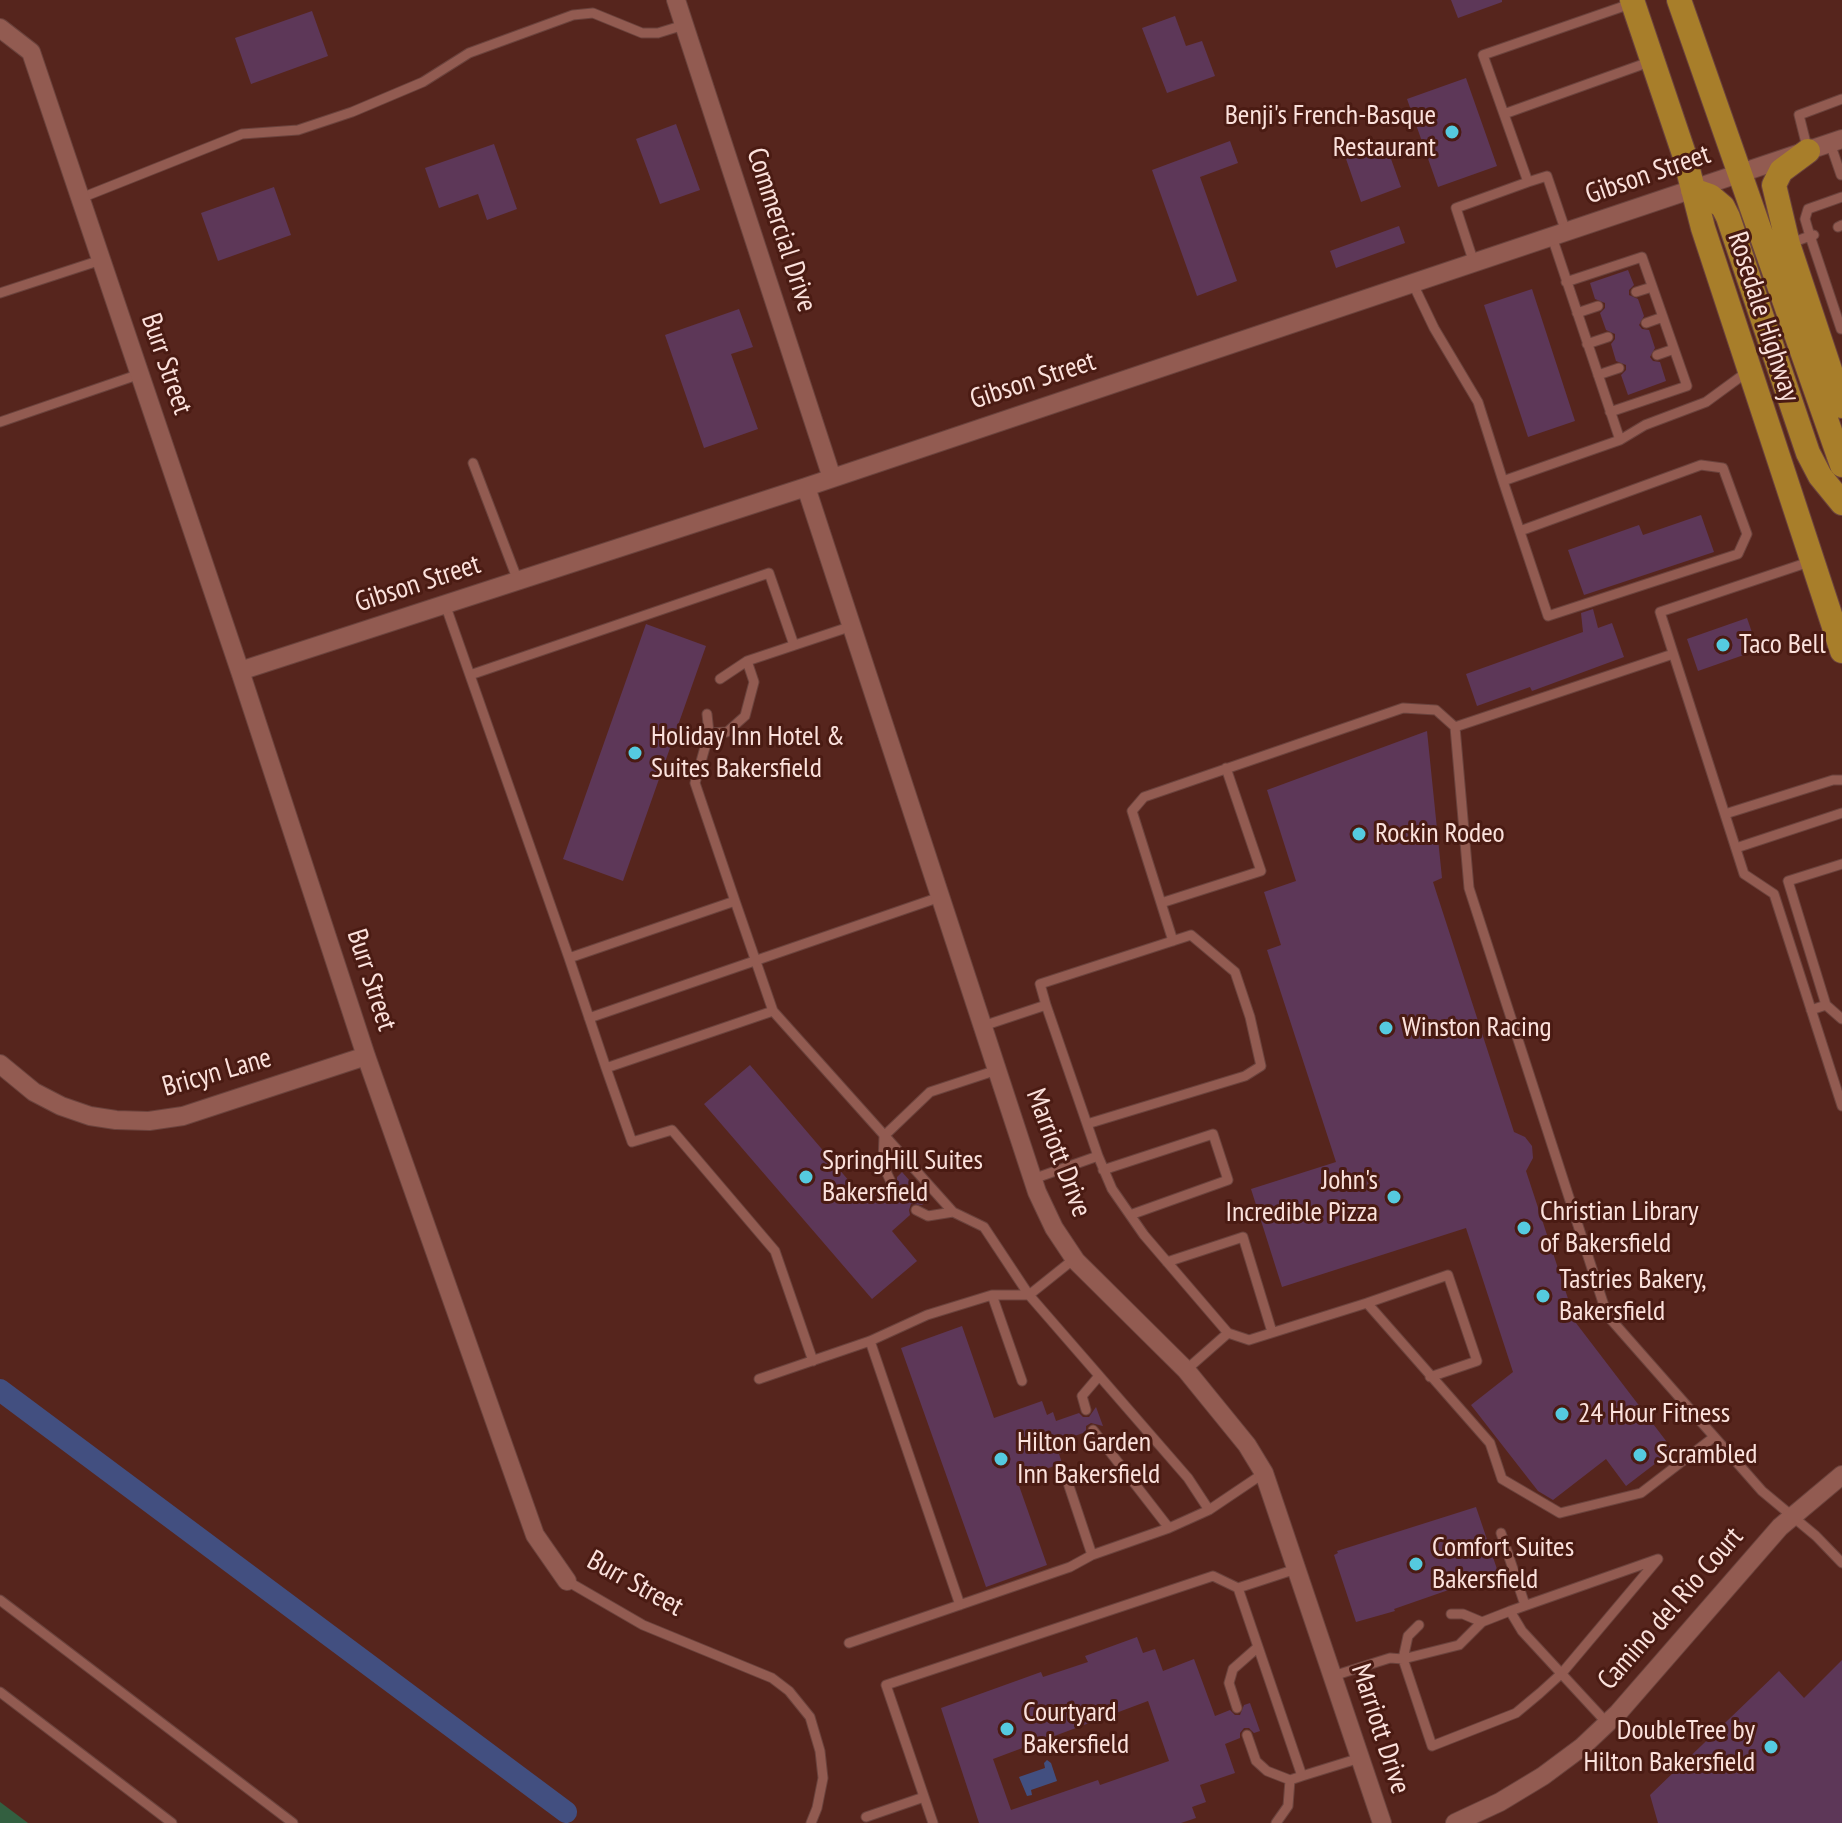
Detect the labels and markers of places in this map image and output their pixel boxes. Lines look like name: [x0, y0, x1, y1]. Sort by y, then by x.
place label: Benji's French-Basque Restaurant: [1225, 99, 1436, 165]
marker: Benji's French-Basque Restaurant: [1443, 123, 1461, 141]
place label: Taco Bell: [1739, 628, 1826, 662]
marker: Taco Bell: [1714, 636, 1732, 654]
place label: Holiday Inn Hotel & Suites Bakersfield: [651, 720, 845, 786]
marker: Holiday Inn Hotel & Suites Bakersfield: [626, 744, 644, 762]
place label: Rockin Rodeo: [1375, 817, 1505, 851]
marker: Rockin Rodeo: [1350, 825, 1368, 843]
place label: Winston Racing: [1402, 1011, 1552, 1045]
marker: Winston Racing: [1377, 1019, 1395, 1037]
place label: SpringHill Suites Bakersfield: [822, 1144, 983, 1210]
place label: John's Incredible Pizza: [1226, 1164, 1378, 1230]
marker: SpringHill Suites Bakersfield: [797, 1168, 815, 1186]
marker: John's Incredible Pizza: [1385, 1188, 1403, 1206]
place label: Christian Library of Bakersfield: [1540, 1195, 1698, 1261]
marker: Christian Library of Bakersfield: [1515, 1219, 1533, 1237]
place label: Tastries Bakery, Bakersfield: [1559, 1263, 1707, 1329]
marker: Tastries Bakery, Bakersfield: [1534, 1287, 1552, 1305]
place label: 24 Hour Fitness: [1578, 1397, 1730, 1431]
marker: 24 Hour Fitness: [1553, 1405, 1571, 1423]
place label: Hilton Garden Inn Bakersfield: [1017, 1426, 1160, 1492]
place label: Scrambled: [1656, 1438, 1757, 1472]
marker: Scrambled: [1631, 1446, 1649, 1464]
marker: Hilton Garden Inn Bakersfield: [992, 1450, 1010, 1468]
place label: Comfort Suites Bakersfield: [1432, 1531, 1574, 1597]
marker: Comfort Suites Bakersfield: [1407, 1555, 1425, 1573]
place label: Courtyard Bakersfield: [1023, 1696, 1129, 1762]
place label: DoubleTree by Hilton Bakersfield: [1583, 1714, 1755, 1780]
marker: Courtyard Bakersfield: [998, 1720, 1016, 1738]
marker: DoubleTree by Hilton Bakersfield: [1762, 1738, 1780, 1756]

